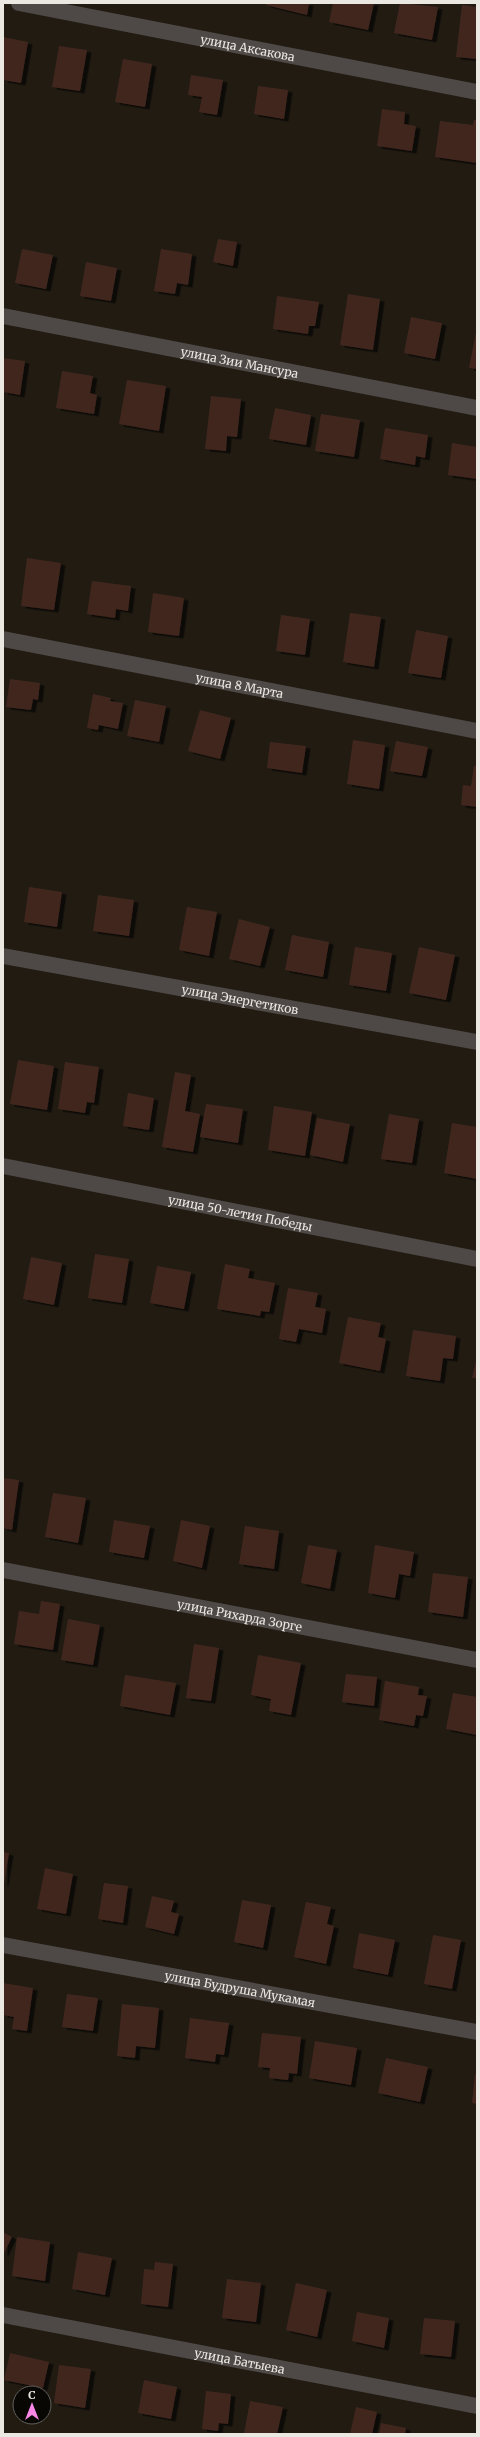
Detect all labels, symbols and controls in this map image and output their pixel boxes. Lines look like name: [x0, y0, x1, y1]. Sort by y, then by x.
street label: улица Аксакова: [199, 31, 297, 64]
street label: улица Зии Мансура: [179, 343, 300, 381]
street label: улица 8 Марта: [195, 669, 285, 701]
street label: улица Энергетиков: [180, 981, 300, 1017]
street label: улица 50-летия Победы: [167, 1191, 314, 1234]
street label: улица Рихарда Зорге: [176, 1596, 304, 1634]
street label: улица Будруша Мукамая: [164, 1967, 317, 2010]
street label: улица Батыева: [193, 2344, 287, 2377]
north arrow: [12, 2385, 52, 2425]
text: С: [28, 2388, 36, 2402]

